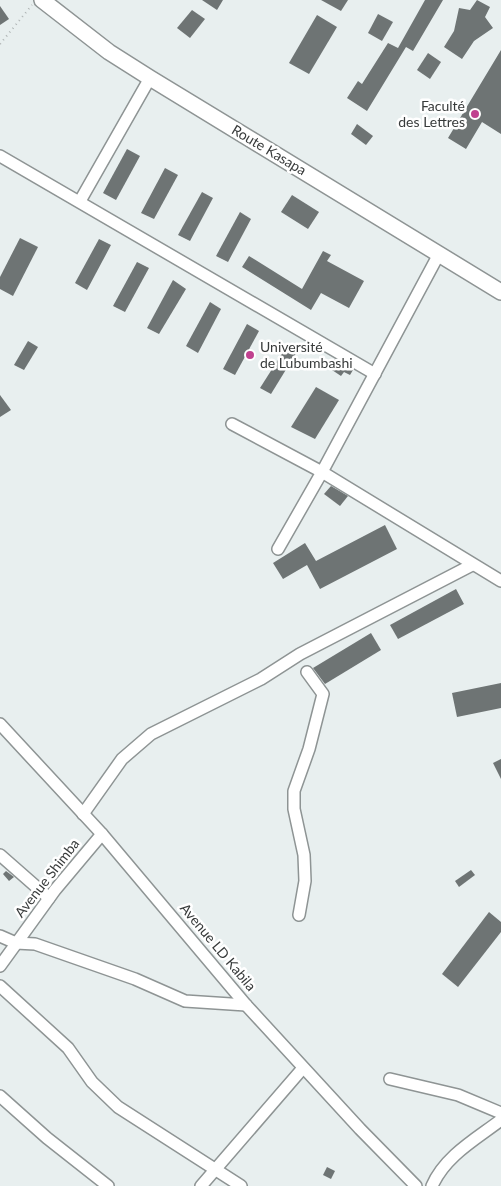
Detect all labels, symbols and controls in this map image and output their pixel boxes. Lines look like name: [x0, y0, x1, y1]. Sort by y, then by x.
place label: Faculté des Lettres: [398, 97, 465, 130]
marker: Faculté des Lettres: [469, 108, 481, 120]
street label: Route Kasapa: [229, 121, 310, 179]
place label: Université de Lubumbashi: [260, 338, 353, 371]
marker: Université de Lubumbashi: [244, 349, 256, 361]
street label: Avenue Shimba: [11, 835, 83, 920]
street label: Avenue LD Kabila: [177, 899, 260, 994]

